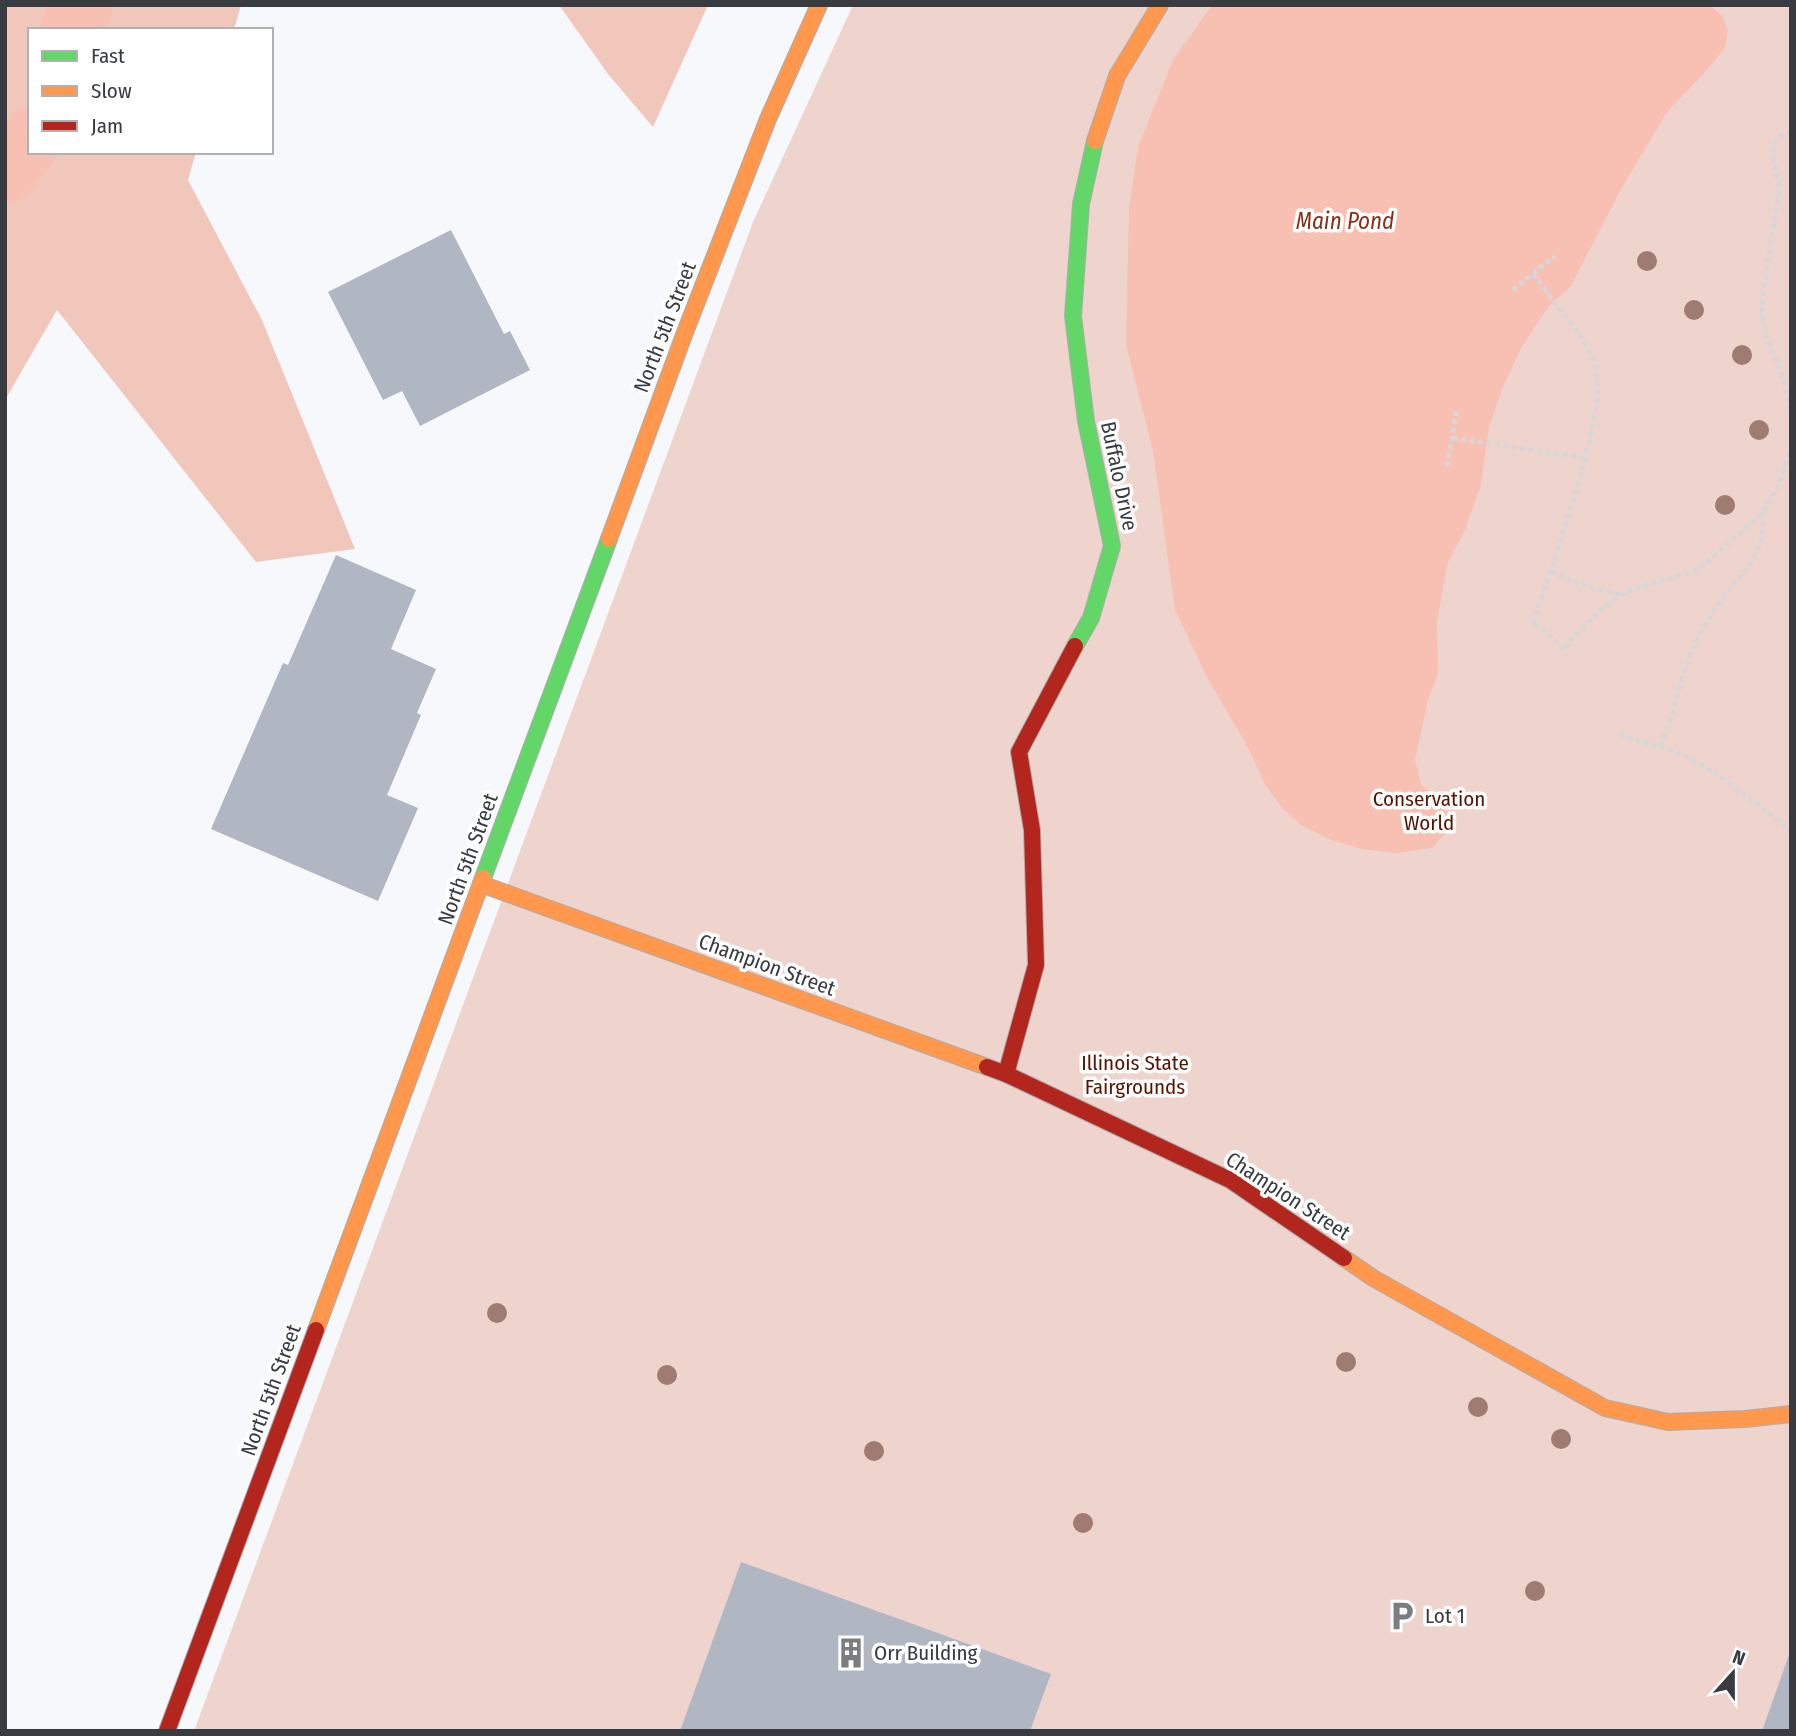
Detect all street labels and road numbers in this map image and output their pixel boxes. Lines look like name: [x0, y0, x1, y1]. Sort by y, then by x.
street label: North 5th Street: [628, 258, 702, 396]
street label: Buffalo Drive: [1095, 419, 1143, 533]
street label: North 5th Street: [432, 790, 504, 928]
street label: Champion Street: [695, 928, 839, 1002]
street label: Champion Street: [1221, 1146, 1355, 1246]
street label: North 5th Street: [235, 1321, 307, 1459]

